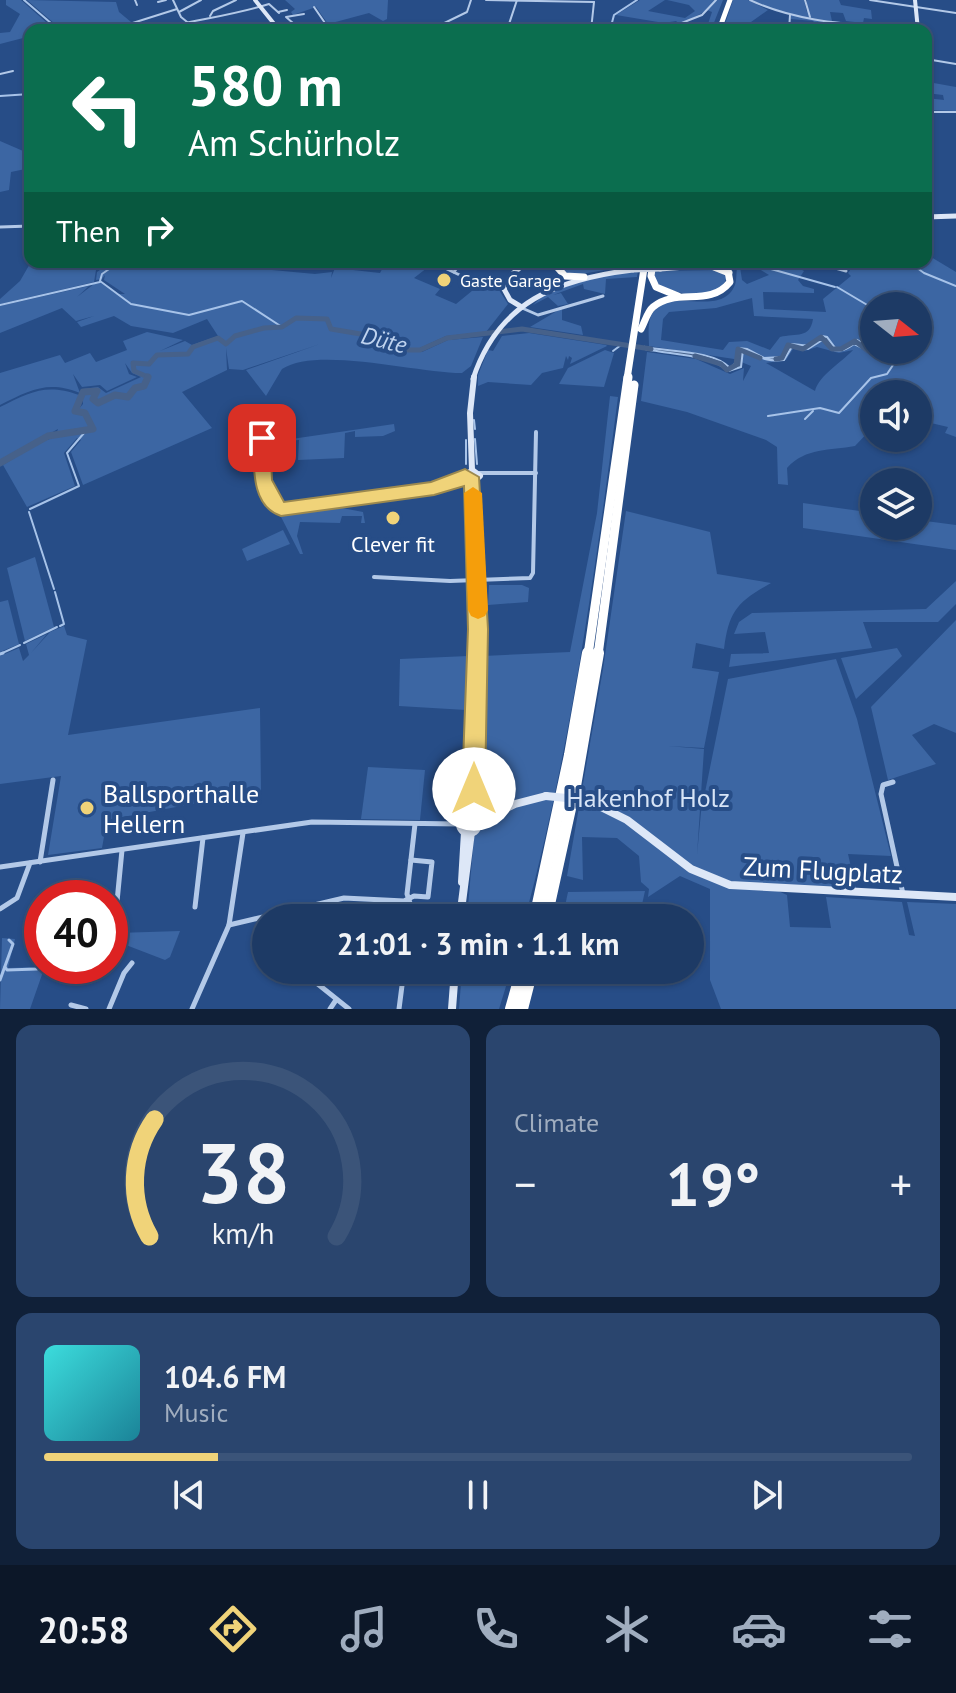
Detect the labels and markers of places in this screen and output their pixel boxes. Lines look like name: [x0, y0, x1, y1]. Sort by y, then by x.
place label: Gaste Garage: [460, 269, 561, 292]
marker: Gaste Garage: [435, 271, 453, 289]
pin: [228, 404, 296, 472]
marker: Clever fit: [384, 509, 402, 527]
place label: Clever fit: [351, 530, 435, 558]
place label: Ballsporthalle Hellern: [103, 777, 259, 840]
marker: Ballsporthalle Hellern: [78, 799, 96, 817]

